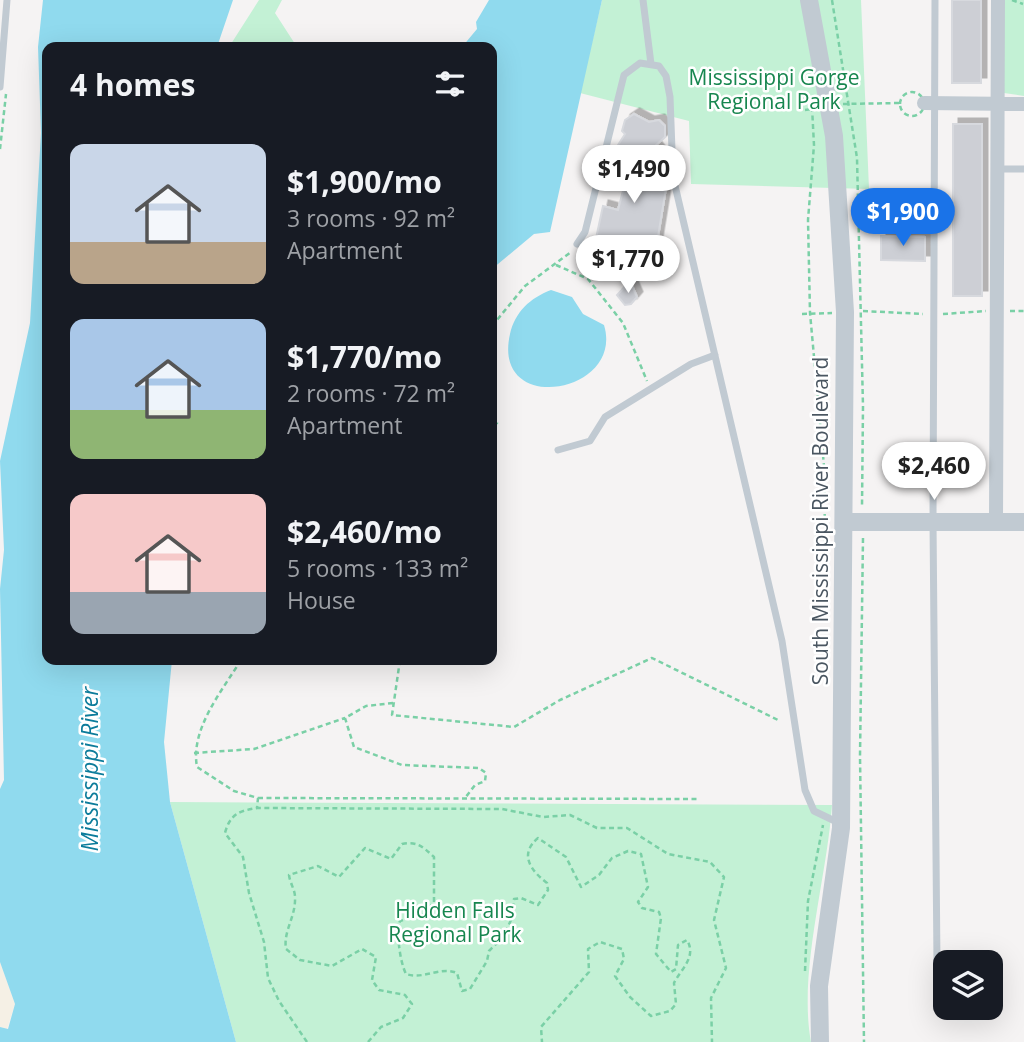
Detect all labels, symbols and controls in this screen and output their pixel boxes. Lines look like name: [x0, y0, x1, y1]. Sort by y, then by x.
park label: Mississippi Gorge Regional Park: [689, 63, 859, 115]
text: 4 homes: [70, 64, 195, 105]
icon: filters: [431, 65, 469, 103]
pin: $1,490: [577, 146, 691, 205]
text: $1,490: [598, 152, 670, 184]
text: $1,900/mo: [287, 161, 442, 202]
icon: home: [126, 172, 210, 256]
pin: $1,900: [846, 188, 960, 248]
text: $1,900: [867, 195, 939, 227]
text: 3 rooms · 92 m²: [287, 202, 455, 234]
text: Apartment: [287, 234, 403, 266]
pin: $1,770: [571, 236, 685, 295]
text: $1,770: [592, 242, 664, 274]
text: $1,770/mo: [287, 336, 442, 377]
icon: home: [126, 347, 210, 431]
street label: South Mississippi River Boulevard: [806, 357, 834, 685]
text: 2 rooms · 72 m²: [287, 377, 455, 409]
text: Apartment: [287, 409, 403, 441]
pin: $2,460: [877, 442, 991, 502]
text: $2,460: [898, 449, 970, 481]
text: $2,460/mo: [287, 511, 442, 552]
icon: home: [126, 522, 210, 606]
text: 5 rooms · 133 m²: [287, 552, 468, 584]
text: House: [287, 584, 356, 616]
water label: Mississippi River: [73, 686, 105, 851]
park label: Hidden Falls Regional Park: [388, 896, 522, 948]
map controls: [933, 950, 1003, 1020]
button: layers: [933, 950, 1003, 1020]

